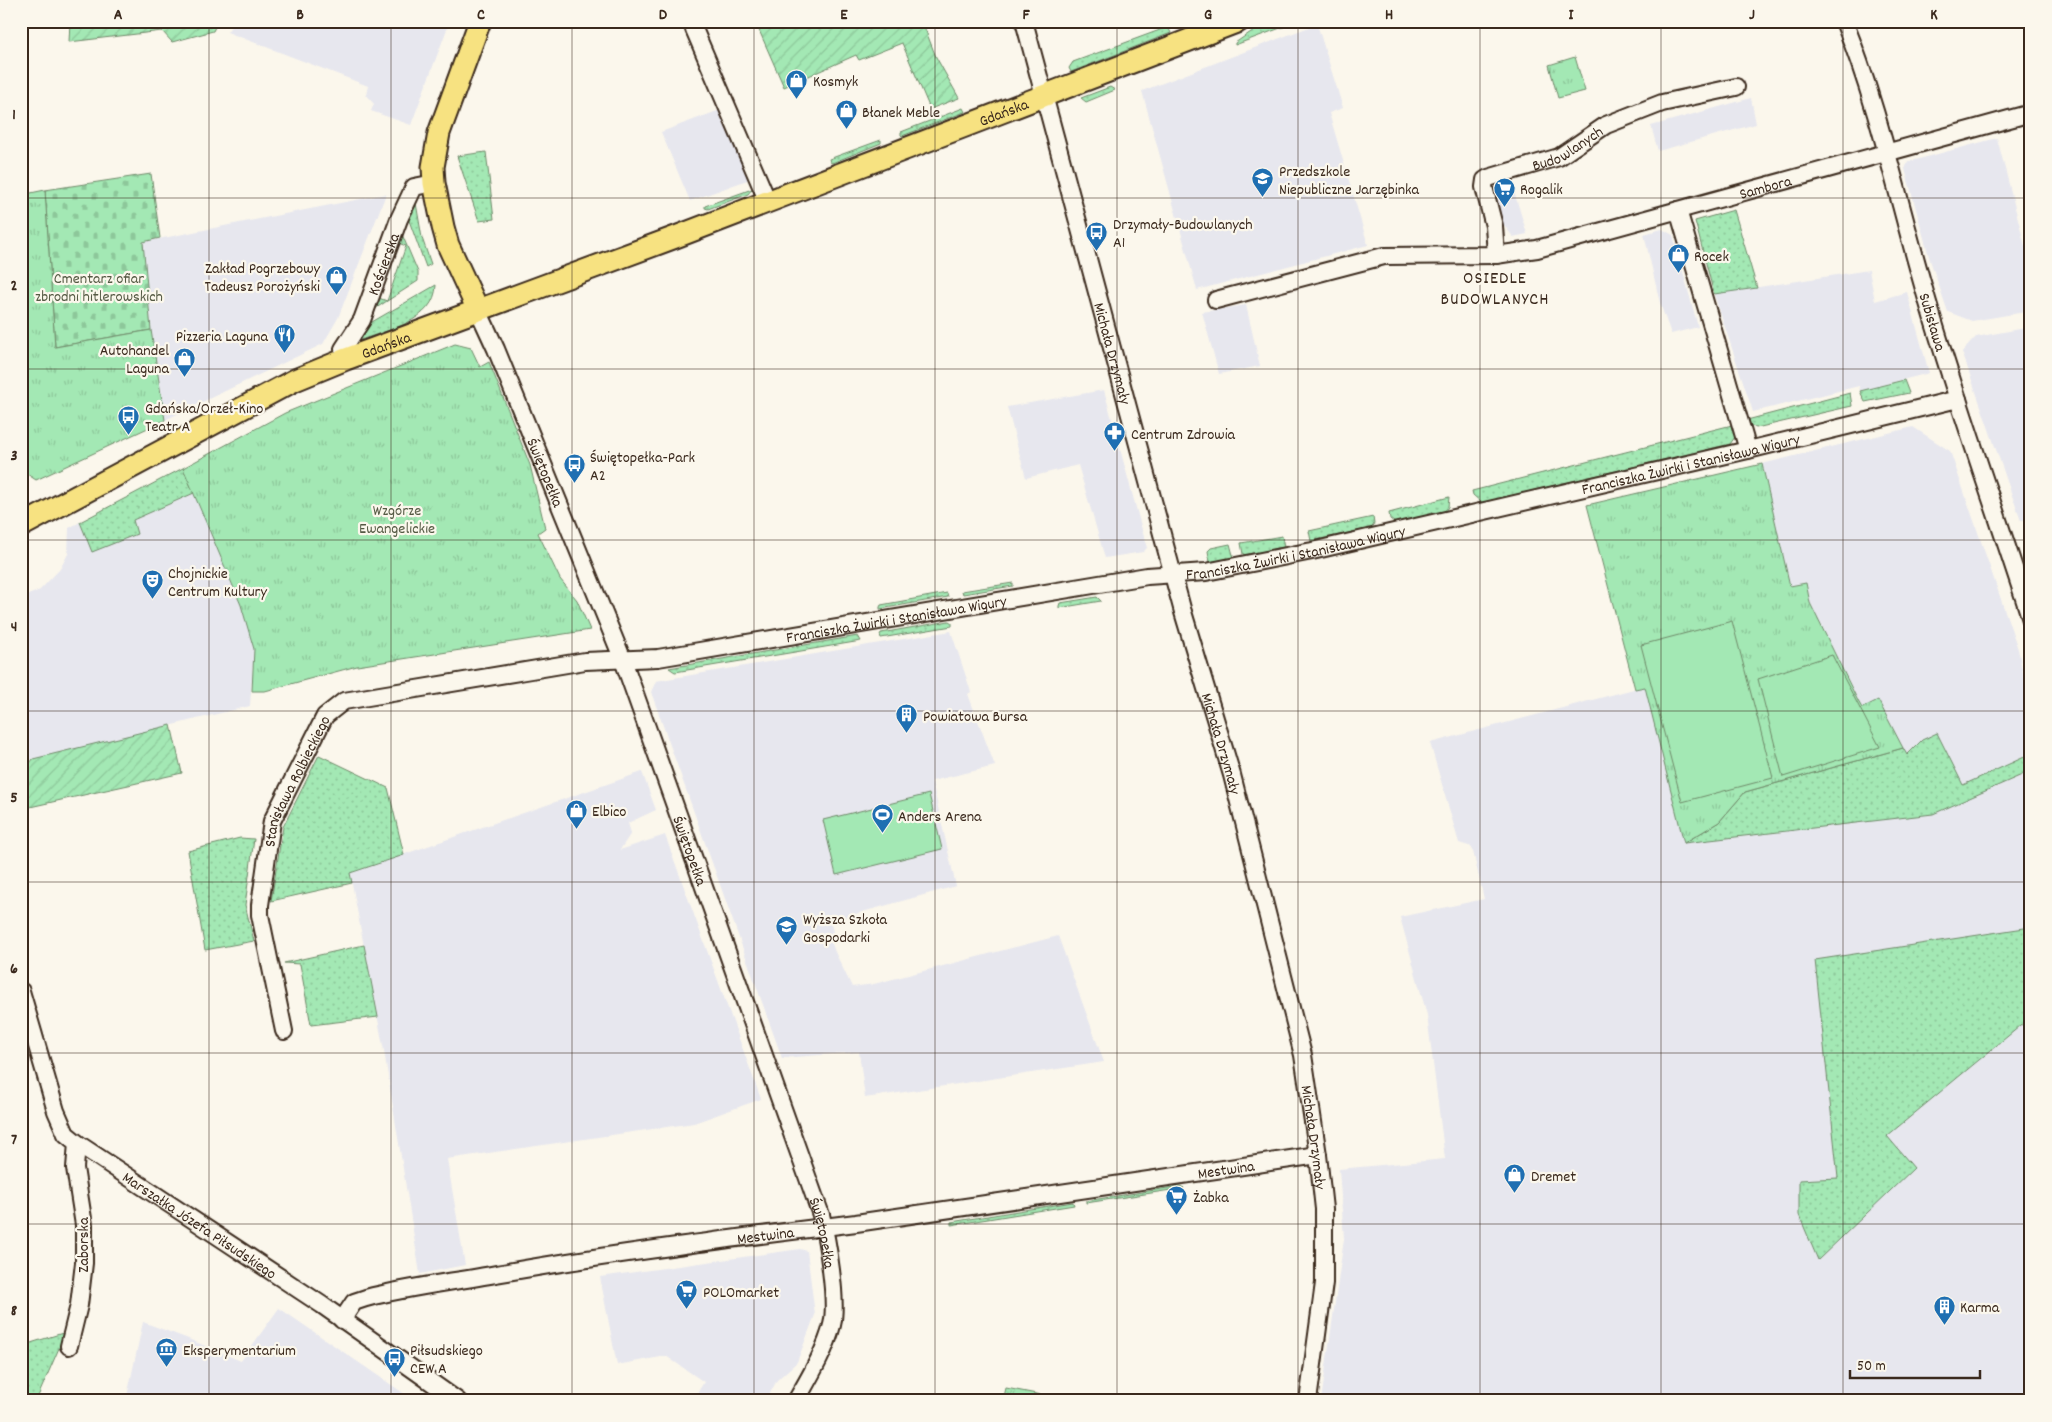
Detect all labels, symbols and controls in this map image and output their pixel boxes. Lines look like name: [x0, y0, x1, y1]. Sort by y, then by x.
text: A: [114, 4, 123, 27]
text: B: [296, 4, 304, 27]
text: C: [477, 4, 485, 27]
text: D: [659, 4, 668, 27]
text: E: [840, 4, 848, 27]
text: F: [1022, 4, 1030, 27]
text: G: [1204, 4, 1212, 27]
text: H: [1385, 4, 1393, 27]
text: I: [1569, 4, 1575, 27]
text: J: [1749, 4, 1755, 27]
text: K: [1930, 4, 1938, 27]
shop icon: Kosmyk: [785, 68, 809, 99]
place label: Kosmyk: [813, 71, 858, 94]
street label: Gdańska: [976, 94, 1033, 134]
shop icon: Błanek Meble: [834, 99, 858, 130]
place label: Błanek Meble: [862, 102, 940, 125]
text: 1: [12, 104, 16, 127]
street label: Budowlanych: [1530, 121, 1609, 178]
place label: Przedszkole Niepubliczne Jarzębinka: [1279, 161, 1420, 202]
school or university icon: Przedszkole Niepubliczne Jarzębinka: [1251, 167, 1275, 198]
street label: Sambora: [1737, 170, 1795, 207]
supermarket icon: Rogalik: [1492, 176, 1516, 207]
place label: Rogalik: [1520, 179, 1563, 202]
place label: Drzymały-Budowlanych A1: [1113, 214, 1253, 255]
bus stop icon: Drzymały-Budowlanych A1: [1085, 220, 1109, 251]
street label: Kościerska: [363, 230, 407, 299]
shop icon: Rocek: [1666, 243, 1690, 274]
place label: Rocek: [1694, 246, 1729, 269]
place label: Zakład Pogrzebowy Tadeusz Porożyński: [205, 258, 321, 299]
shop icon: Zakład Pogrzebowy Tadeusz Porożyński: [324, 264, 348, 295]
district label: OSIEDLE BUDOWLANYCH: [1441, 267, 1549, 313]
park label: Cmentarz ofiar zbrodni hitlerowskich: [35, 268, 163, 309]
text: 2: [11, 275, 18, 298]
street label: Subisława: [1912, 291, 1951, 355]
street label: Michała Drzymały: [1086, 300, 1136, 408]
restaurant icon: Pizzeria Laguna: [272, 323, 296, 354]
place label: Pizzeria Laguna: [176, 326, 268, 349]
street label: Gdańska: [359, 327, 415, 366]
place label: Autohandel Laguna: [100, 340, 169, 381]
shop icon: Autohandel Laguna: [173, 346, 197, 377]
place label: Gdańska/Orzeł-Kino Teatr A: [145, 398, 263, 439]
bus stop icon: Gdańska/Orzeł-Kino Teatr A: [117, 404, 141, 435]
pharmacy icon: Centrum Zdrowia: [1103, 421, 1127, 452]
place label: Centrum Zdrowia: [1131, 424, 1236, 447]
street label: Franciszka Żwirki i Stanisława Wigury: [1580, 429, 1803, 502]
street label: Świętopełka: [520, 435, 569, 511]
text: 3: [10, 445, 18, 468]
place label: Świętopełka-Park A2: [590, 447, 695, 488]
bus stop icon: Świętopełka-Park A2: [562, 453, 586, 484]
park label: Wzgórze Ewangelickie: [359, 500, 435, 541]
street label: Franciszka Żwirki i Stanisława Wigury: [1185, 521, 1408, 587]
place label: Chojnickie Centrum Kultury: [168, 563, 268, 604]
theatre icon: Chojnickie Centrum Kultury: [140, 569, 164, 600]
street label: Franciszka Żwirki i Stanisława Wigury: [785, 591, 1009, 650]
text: 4: [11, 616, 17, 639]
street label: Michała Drzymały: [1194, 690, 1246, 797]
building icon: Powiatowa Bursa: [895, 703, 919, 734]
place label: Powiatowa Bursa: [923, 706, 1028, 729]
street label: Stanisława Rolbieckiego: [259, 712, 337, 849]
text: 5: [10, 787, 18, 810]
shop icon: Elbico: [564, 798, 588, 829]
place label: Elbico: [592, 801, 626, 824]
sports icon: Anders Arena: [870, 803, 894, 834]
place label: Anders Arena: [898, 806, 982, 829]
street label: Świętopełka: [666, 813, 712, 890]
place label: Wyższa Szkoła Gospodarki: [803, 909, 888, 950]
school or university icon: Wyższa Szkoła Gospodarki: [775, 915, 799, 946]
text: 6: [10, 958, 18, 981]
street label: Michała Drzymały: [1294, 1084, 1331, 1191]
text: 7: [11, 1129, 17, 1152]
street label: Mestwina: [1196, 1155, 1257, 1187]
shop icon: Dremet: [1503, 1163, 1527, 1194]
place label: Dremet: [1531, 1166, 1576, 1189]
street label: Marszałka Józefa Piłsudskiego: [117, 1167, 281, 1286]
supermarket icon: Żabka: [1165, 1184, 1189, 1215]
place label: Żabka: [1193, 1187, 1229, 1210]
street label: Świętopełka: [802, 1195, 840, 1271]
street label: Zaborska: [73, 1217, 96, 1273]
street label: Mestwina: [736, 1222, 796, 1252]
supermarket icon: POLOmarket: [675, 1279, 699, 1310]
place label: POLOmarket: [703, 1282, 779, 1305]
building icon: Karma: [1932, 1294, 1956, 1325]
place label: Karma: [1960, 1297, 2000, 1320]
text: 8: [11, 1300, 18, 1323]
museum icon: Eksperymentarium: [155, 1337, 179, 1368]
place label: Eksperymentarium: [183, 1340, 296, 1363]
place label: Piłsudskiego CEW A: [410, 1340, 483, 1381]
bus stop icon: Piłsudskiego CEW A: [382, 1346, 406, 1377]
scale bar: [1850, 1347, 1980, 1379]
text: 50 m: [1857, 1356, 1886, 1378]

